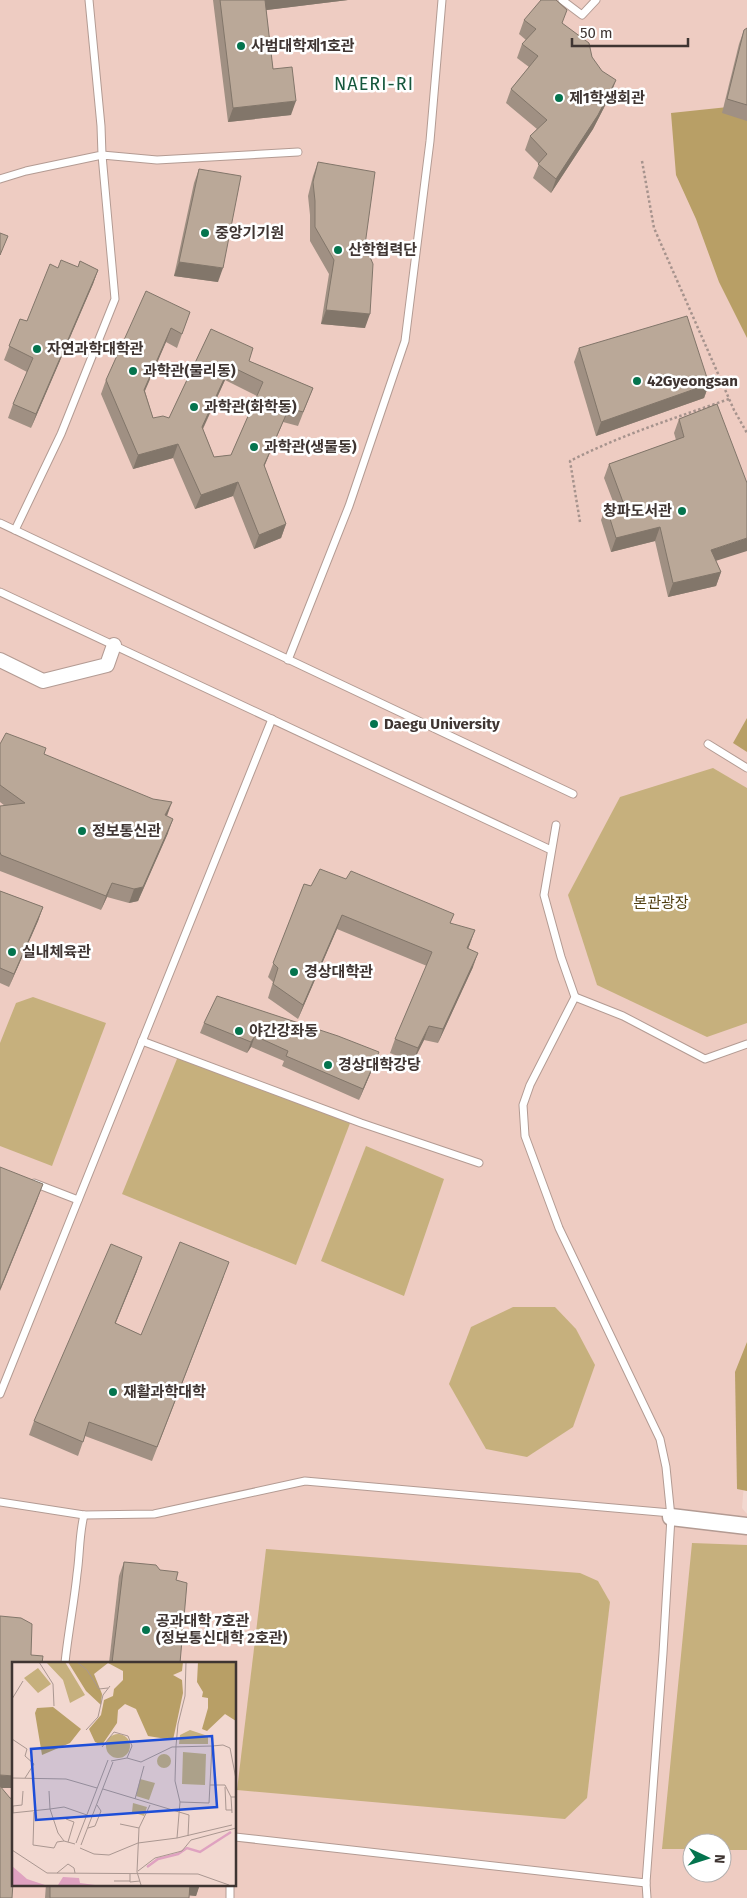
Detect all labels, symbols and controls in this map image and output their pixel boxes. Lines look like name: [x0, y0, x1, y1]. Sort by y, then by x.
scale bar: [572, 15, 688, 47]
text: 50 m: [580, 24, 613, 42]
place label: 사범대학제1호관: [251, 37, 355, 55]
marker: 사범대학제1호관: [235, 40, 247, 52]
district label: NAERI-RI: [334, 73, 414, 95]
place label: 제1학생회관: [569, 89, 645, 107]
marker: 제1학생회관: [553, 92, 565, 104]
place label: 중앙기기원: [215, 224, 284, 242]
marker: 중앙기기원: [199, 227, 211, 239]
place label: 산학협력단: [348, 241, 417, 259]
marker: 산학협력단: [332, 244, 344, 256]
place label: 자연과학대학관: [47, 340, 144, 358]
marker: 자연과학대학관: [31, 343, 43, 355]
place label: 과학관(물리동): [143, 362, 236, 380]
marker: 과학관(물리동): [127, 365, 139, 377]
place label: 42Gyeongsan: [647, 372, 738, 390]
marker: 42Gyeongsan: [631, 375, 643, 387]
place label: 과학관(화학동): [204, 398, 297, 416]
marker: 과학관(화학동): [188, 401, 200, 413]
place label: 과학관(생물동): [264, 438, 357, 456]
marker: 과학관(생물동): [248, 441, 260, 453]
place label: 창파도서관: [603, 502, 672, 520]
marker: 창파도서관: [676, 505, 688, 517]
place label: Daegu University: [384, 715, 500, 733]
marker: Daegu University: [368, 718, 380, 730]
place label: 정보통신관: [92, 822, 161, 840]
marker: 정보통신관: [76, 825, 88, 837]
park label: 본관광장: [633, 894, 689, 912]
place label: 실내체육관: [22, 943, 91, 961]
marker: 실내체육관: [6, 946, 18, 958]
place label: 경상대학관: [304, 963, 373, 981]
marker: 경상대학관: [288, 966, 300, 978]
place label: 야간강좌동: [249, 1022, 318, 1040]
marker: 야간강좌동: [233, 1025, 245, 1037]
place label: 경상대학강당: [338, 1056, 421, 1074]
marker: 경상대학강당: [322, 1059, 334, 1071]
place label: 재활과학대학: [123, 1383, 206, 1401]
marker: 재활과학대학: [107, 1386, 119, 1398]
place label: 공과대학 7호관 (정보통신대학 2호관): [156, 1612, 288, 1647]
marker: 공과대학 7호관 (정보통신대학 2호관): [140, 1624, 152, 1636]
inset map: [12, 1662, 236, 1886]
north arrow: [682, 1833, 732, 1883]
text: N: [711, 1854, 728, 1864]

